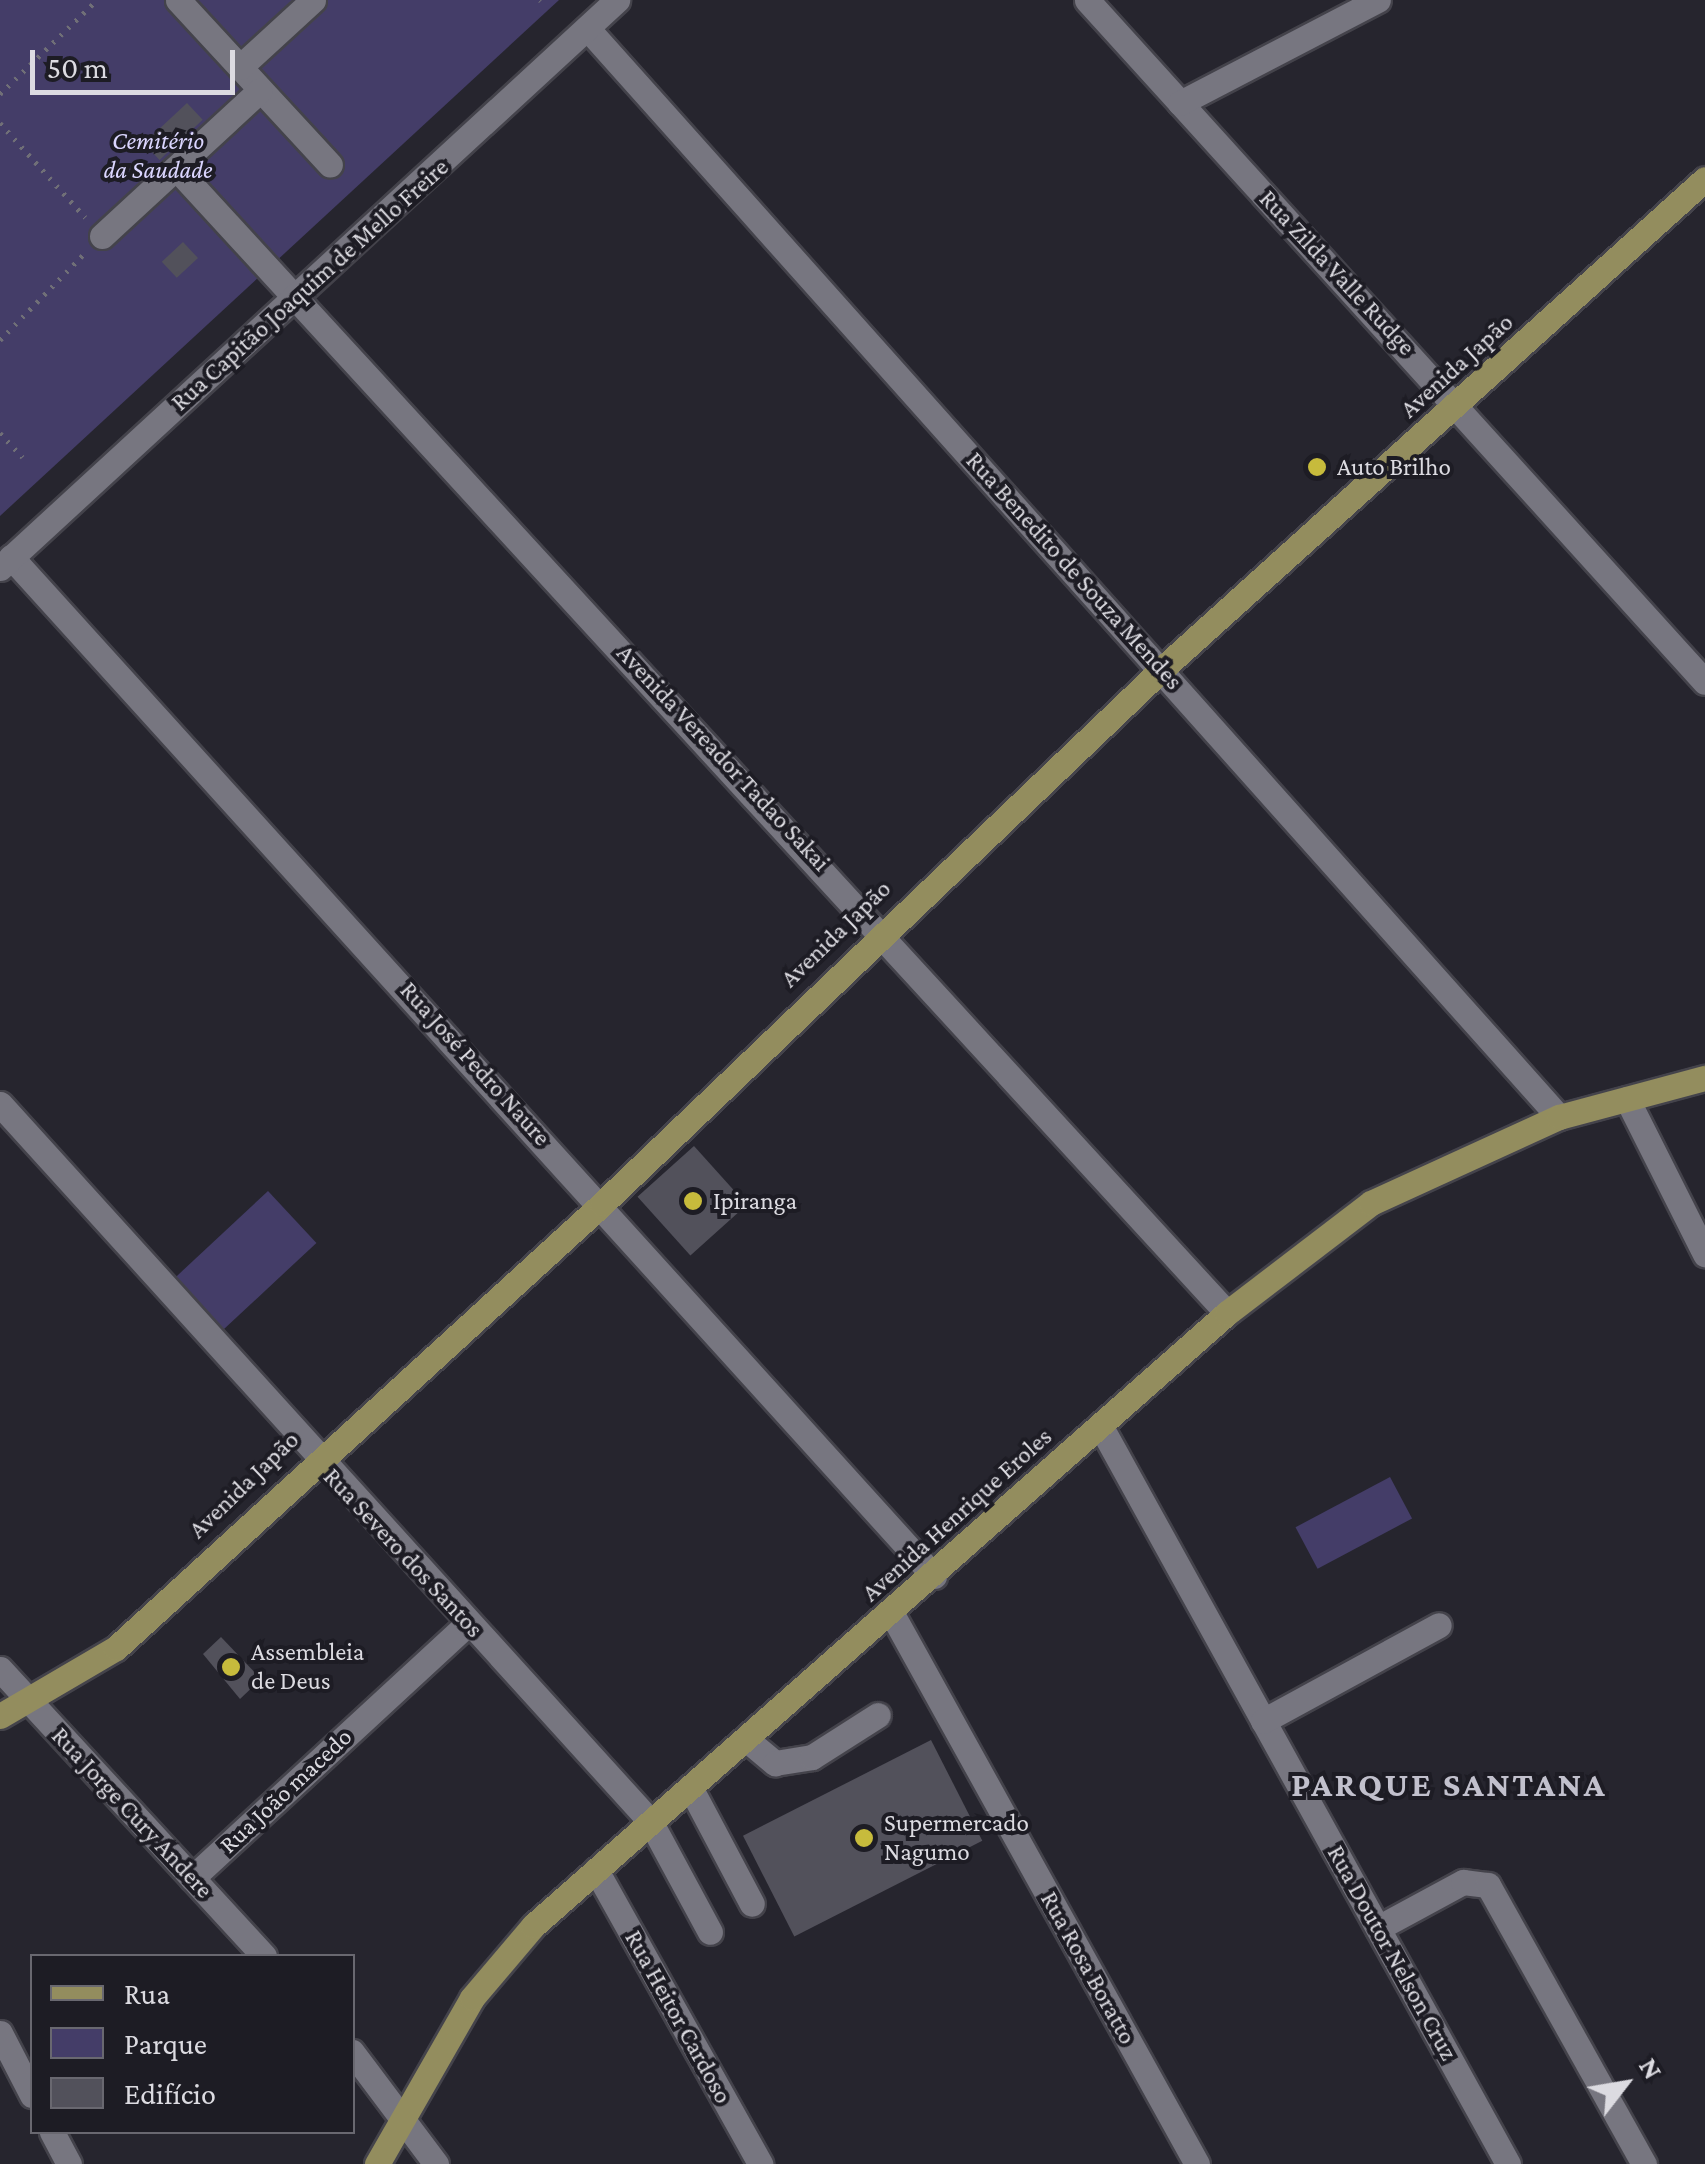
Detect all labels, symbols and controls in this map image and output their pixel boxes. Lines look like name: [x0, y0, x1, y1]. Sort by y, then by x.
scale bar: [35, 30, 240, 92]
text: 50 m: [47, 51, 108, 84]
park label: Cemitério da Saudade: [104, 127, 212, 186]
street label: Rua Capitão Joaquim de Mello Freire: [165, 153, 455, 417]
street label: Rua Zilda Valle Rudge: [1253, 184, 1421, 362]
street label: Avenida Japão: [1394, 308, 1520, 424]
street label: Rua Benedito de Souza Mendes: [959, 446, 1189, 696]
place label: Auto Brilho: [1337, 452, 1451, 482]
marker: Auto Brilho: [1306, 456, 1328, 478]
street label: Avenida Vereador Tadao Sakai: [610, 638, 836, 878]
street label: Avenida Japão: [775, 874, 897, 994]
street label: Rua José Pedro Naure: [393, 976, 557, 1152]
place label: Ipiranga: [713, 1186, 797, 1216]
marker: Ipiranga: [682, 1190, 704, 1212]
street label: Avenida Henrique Eroles: [856, 1422, 1058, 1608]
street label: Avenida Japão: [183, 1425, 305, 1545]
street label: Rua Severo dos Santos: [317, 1462, 489, 1644]
place label: Assembleia de Deus: [251, 1638, 364, 1697]
marker: Assembleia de Deus: [220, 1656, 242, 1678]
street label: Rua Jorge Cury Andere: [45, 1721, 219, 1905]
street label: Rua João macedo: [214, 1722, 358, 1860]
district label: PARQUE SANTANA: [1291, 1764, 1607, 1806]
place label: Supermercado Nagumo: [884, 1809, 1029, 1868]
marker: Supermercado Nagumo: [853, 1827, 875, 1849]
street label: Rua Doutor Nelson Cruz: [1320, 1840, 1464, 2066]
street label: Rua Rosa Boratto: [1034, 1886, 1142, 2050]
street label: Rua Heitor Cardoso: [618, 1925, 738, 2109]
legend: [30, 1954, 355, 2134]
text: Rua: [124, 1977, 170, 2010]
text: Parque: [124, 2027, 207, 2060]
north arrow: [1575, 2034, 1675, 2134]
text: N: [1633, 2052, 1669, 2084]
text: Edifício: [124, 2077, 216, 2110]

